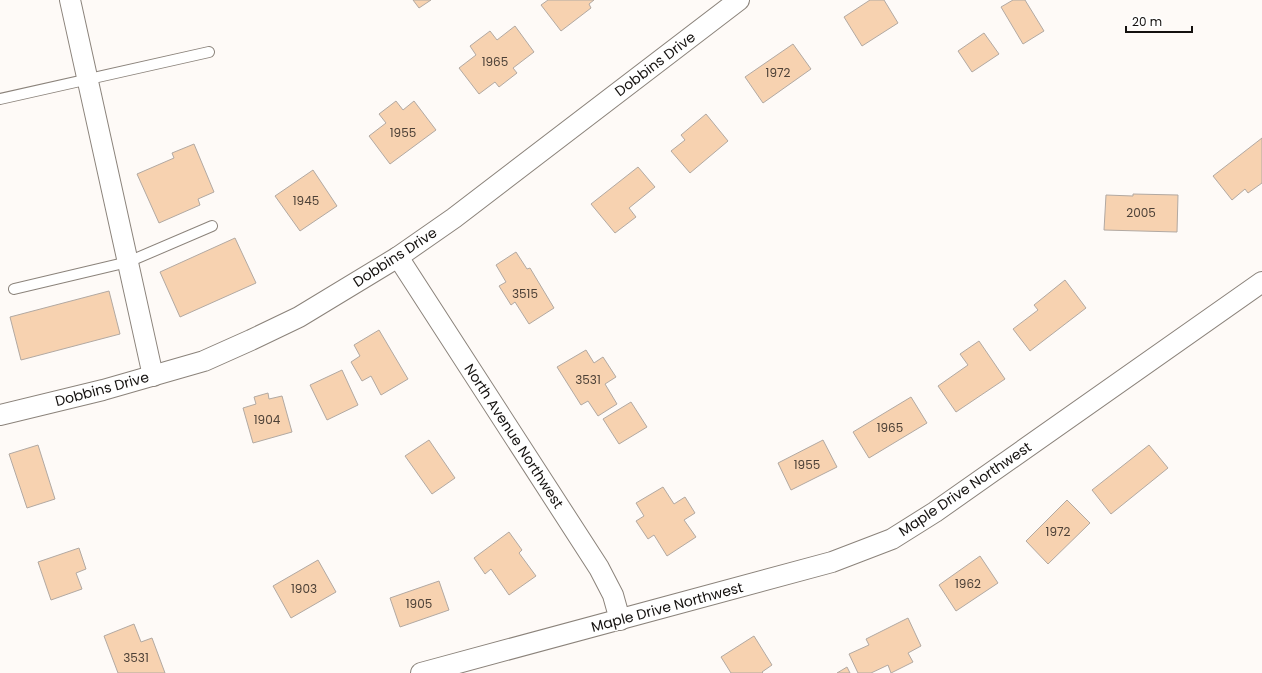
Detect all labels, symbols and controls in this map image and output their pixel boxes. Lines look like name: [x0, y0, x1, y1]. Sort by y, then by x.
scale bar: [1126, 8, 1192, 34]
text: 20 m: [1132, 13, 1162, 30]
street label: Dobbins Drive: [611, 27, 700, 101]
house number: 1965: [482, 53, 508, 70]
house number: 1972: [766, 64, 791, 81]
house number: 1955: [390, 124, 416, 141]
house number: 1945: [293, 192, 319, 209]
house number: 2005: [1126, 204, 1156, 221]
street label: Dobbins Drive: [349, 222, 441, 292]
house number: 3515: [512, 285, 538, 302]
street label: North Avenue Northwest: [460, 360, 568, 512]
street label: Dobbins Drive: [53, 367, 151, 411]
house number: 3531: [575, 371, 601, 388]
house number: 1904: [254, 411, 281, 428]
house number: 1965: [877, 419, 903, 436]
street label: Maple Drive Northwest: [895, 437, 1035, 541]
house number: 1955: [794, 456, 820, 473]
house number: 1972: [1046, 523, 1071, 540]
house number: 1962: [955, 575, 981, 592]
street label: Maple Drive Northwest: [589, 577, 745, 637]
house number: 1903: [291, 580, 317, 597]
house number: 1905: [406, 595, 432, 612]
house number: 3531: [123, 649, 149, 666]

